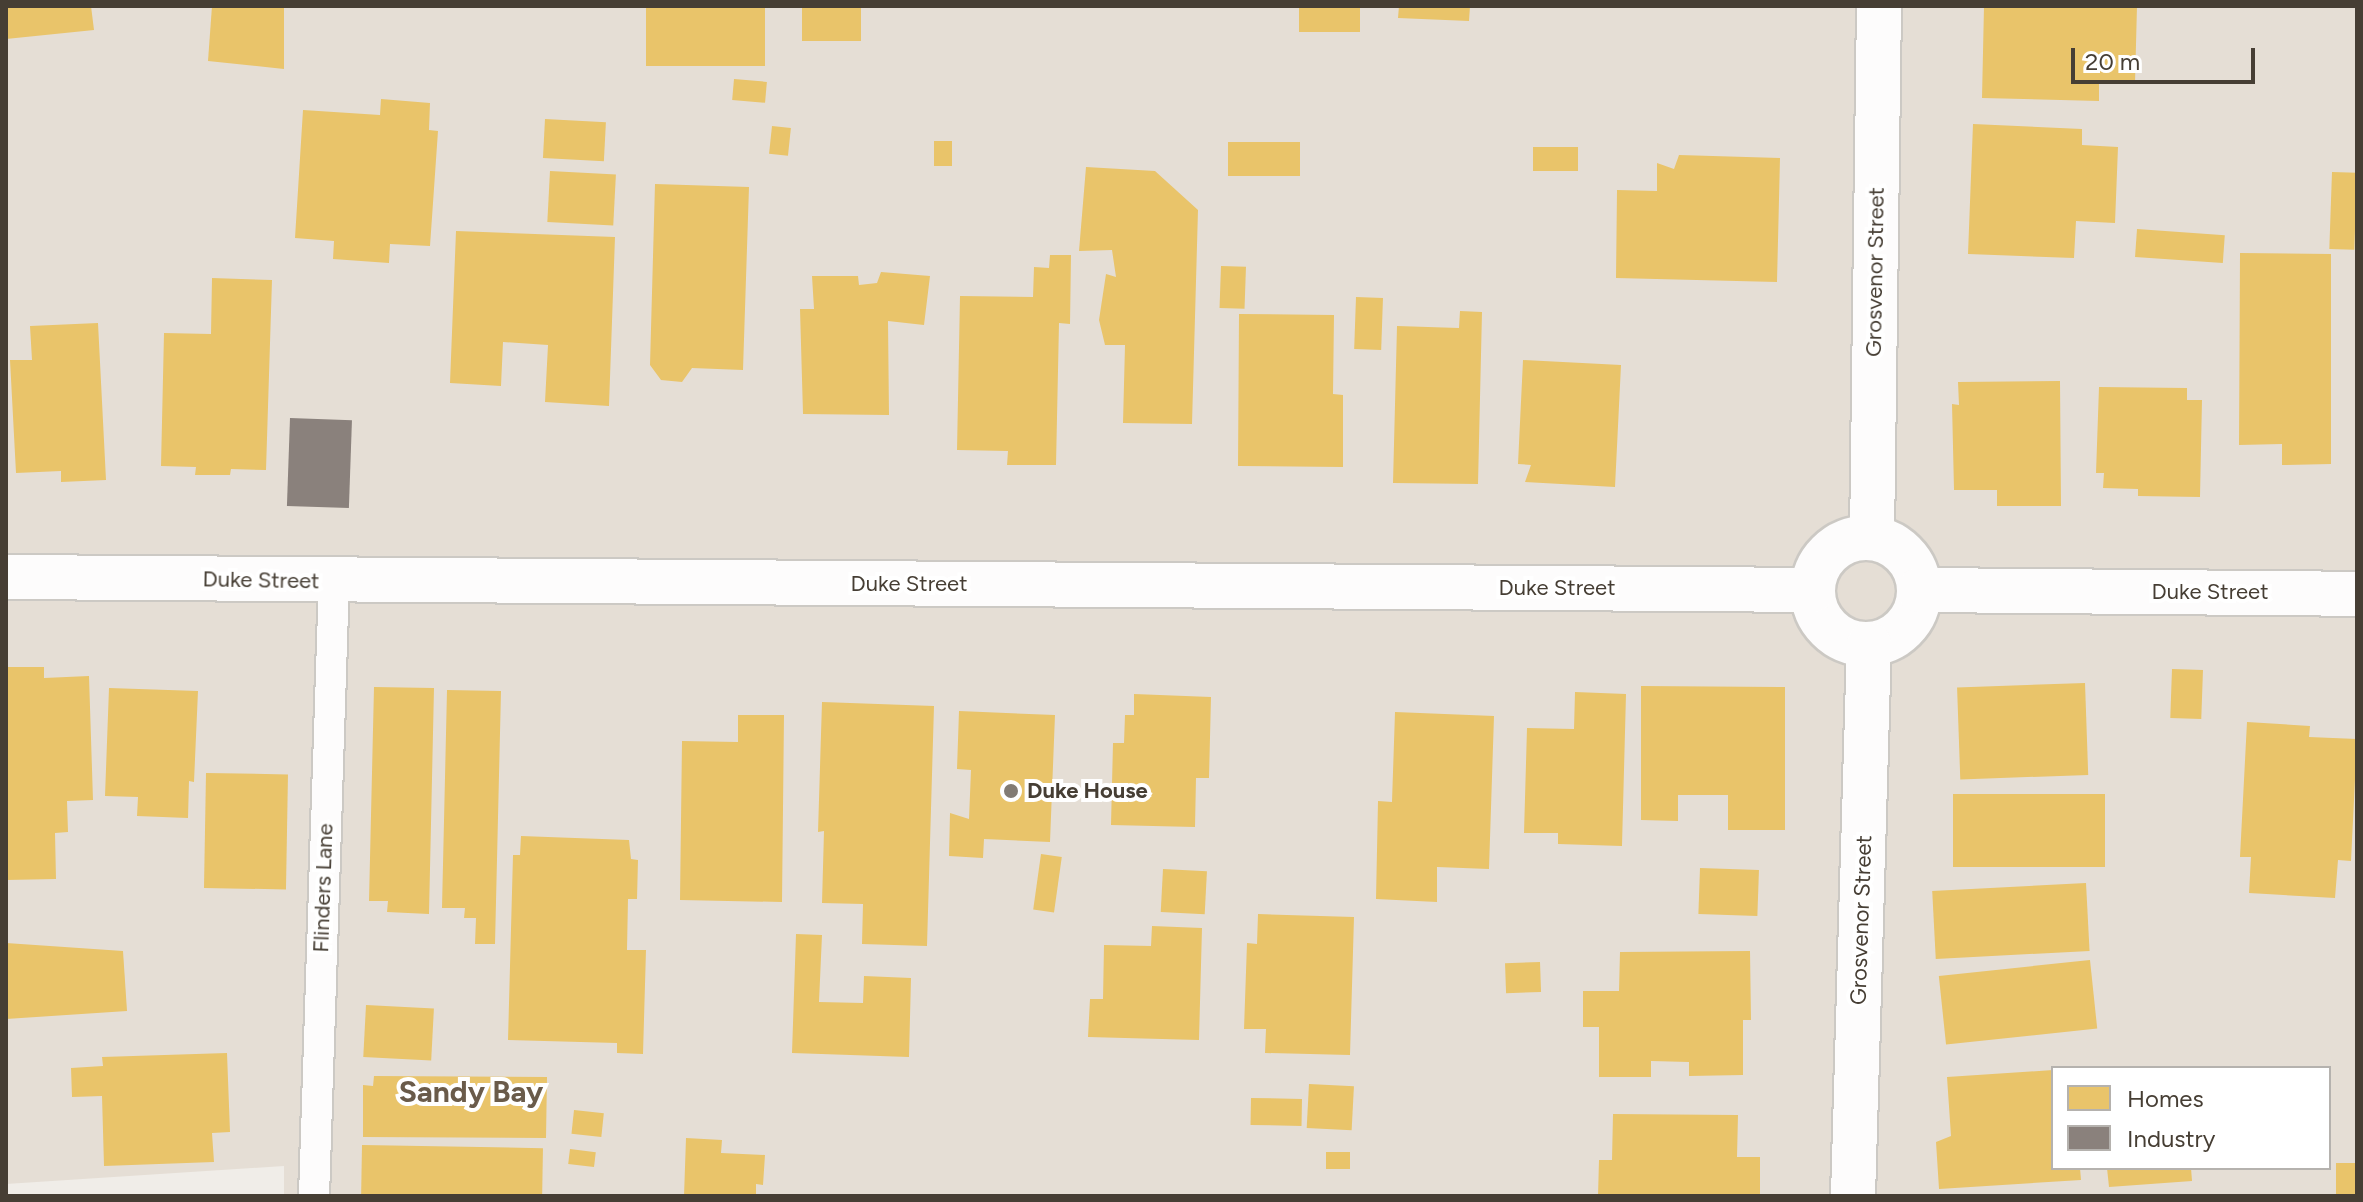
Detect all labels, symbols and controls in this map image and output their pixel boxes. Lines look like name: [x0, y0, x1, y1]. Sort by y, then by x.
scale bar: [2075, 32, 2259, 82]
text: 20 m: [2085, 47, 2140, 76]
street label: Grosvenor Street: [1860, 187, 1890, 357]
street label: Duke Street: [202, 566, 320, 594]
street label: Duke Street: [851, 571, 967, 597]
street label: Duke Street: [1499, 575, 1615, 601]
street label: Duke Street: [2152, 579, 2268, 605]
place label: Duke House: [1027, 778, 1148, 804]
marker: Duke House: [1002, 782, 1020, 800]
street label: Flinders Lane: [308, 823, 338, 953]
street label: Grosvenor Street: [1845, 835, 1877, 1005]
legend: [2051, 1066, 2331, 1170]
district label: Sandy Bay: [399, 1074, 543, 1110]
text: Homes: [2127, 1084, 2204, 1113]
text: Industry: [2127, 1124, 2215, 1153]

